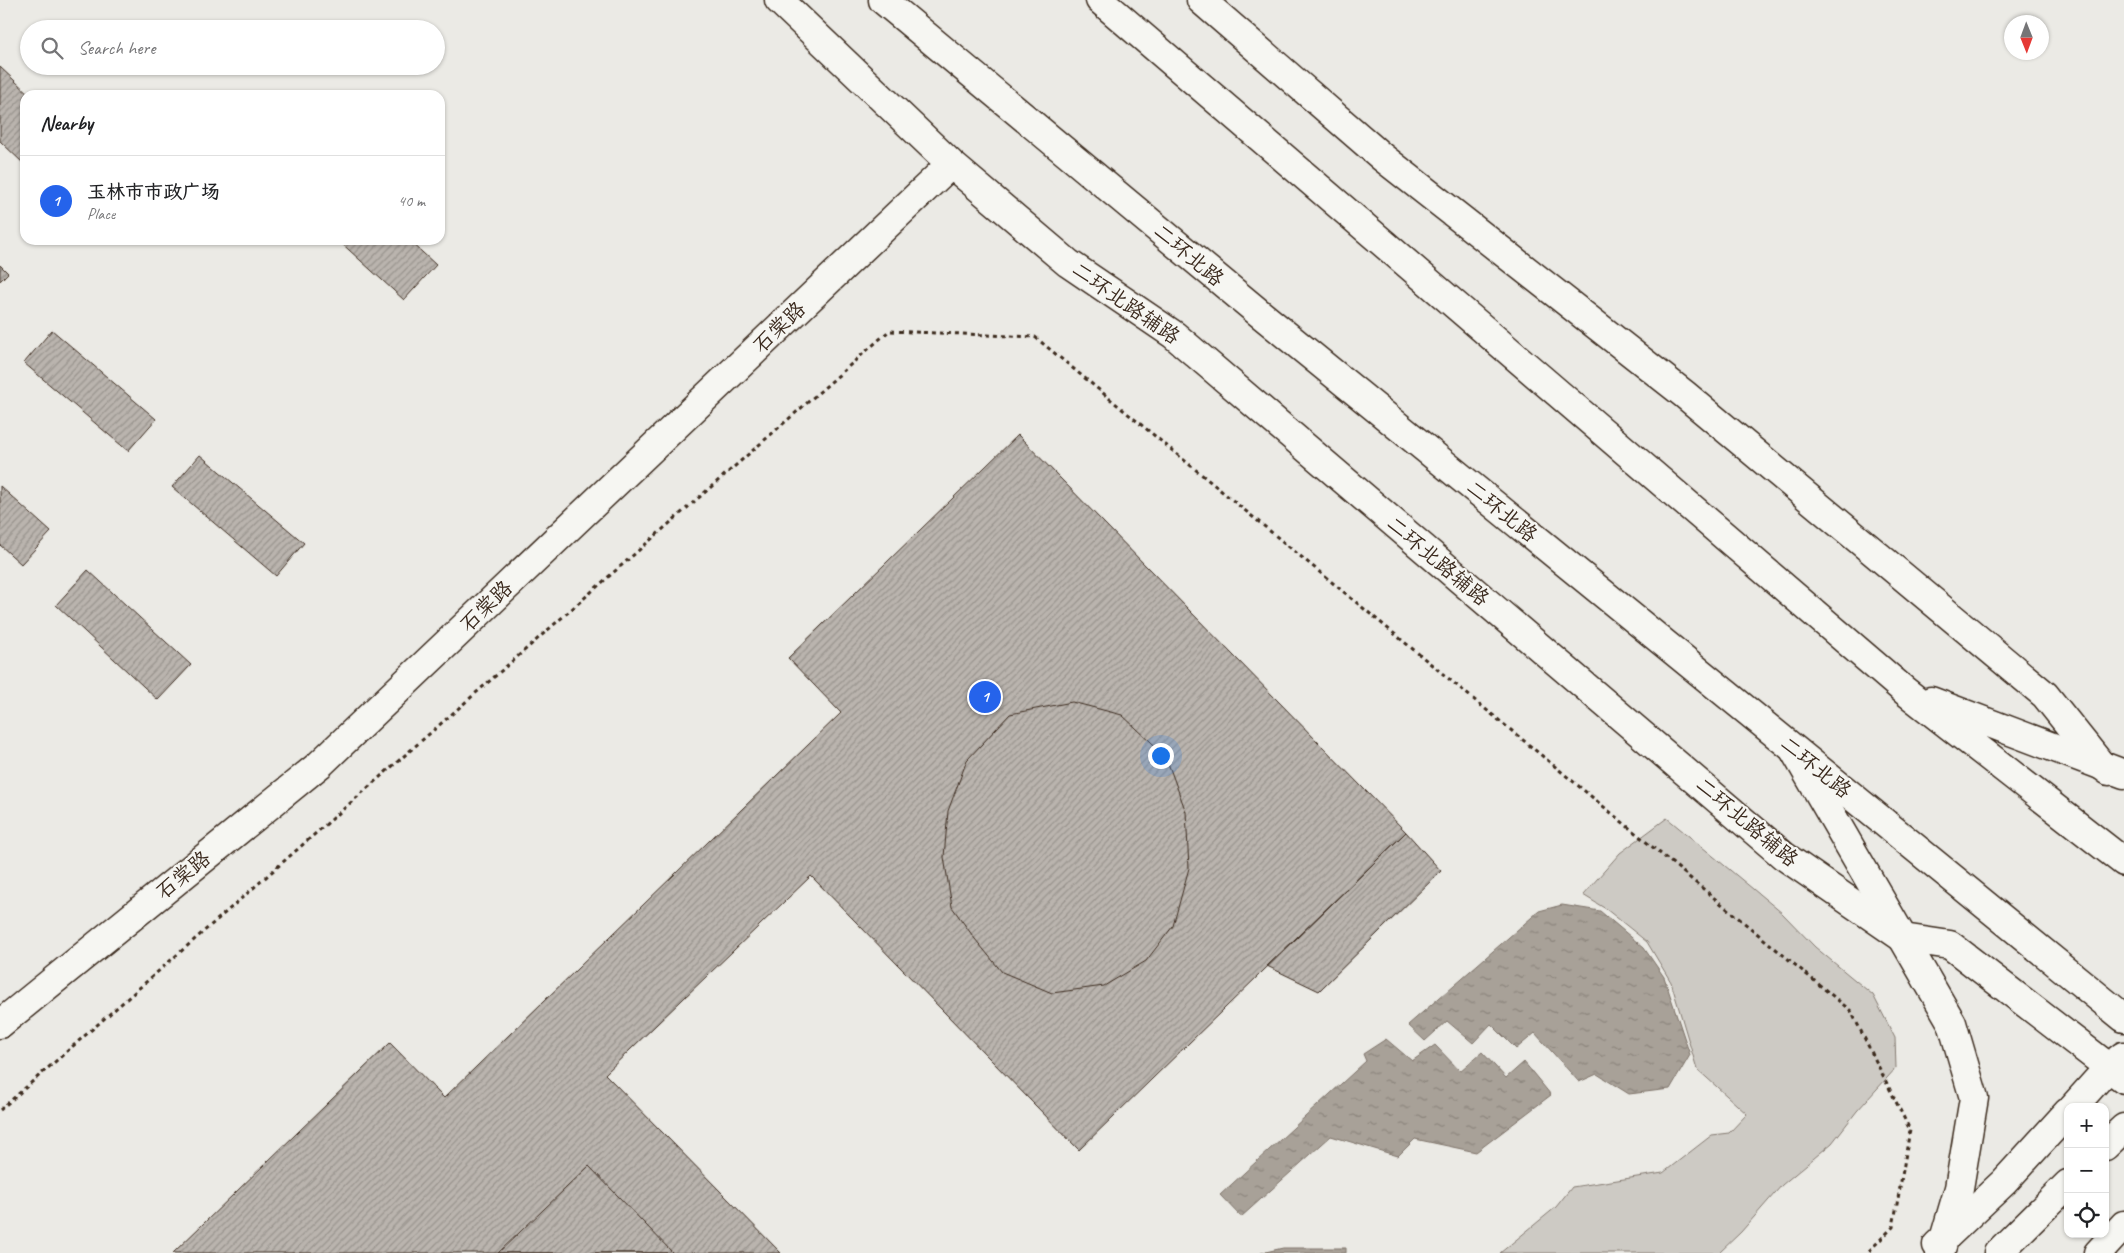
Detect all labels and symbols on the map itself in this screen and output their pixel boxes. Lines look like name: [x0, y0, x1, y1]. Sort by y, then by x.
north arrow: [2004, 15, 2049, 60]
street label: 二环北路: [1148, 218, 1230, 292]
street label: 二环北路辅路: [1067, 256, 1185, 350]
street label: 石棠路: [747, 296, 811, 358]
street label: 二环北路: [1461, 474, 1543, 548]
street label: 二环北路辅路: [1381, 511, 1495, 611]
street label: 石棠路: [454, 575, 518, 637]
pin: 1: [969, 678, 1001, 716]
street label: 二环北路: [1775, 730, 1857, 804]
your location: [1148, 743, 1174, 769]
street label: 二环北路辅路: [1690, 772, 1804, 872]
street label: 石棠路: [150, 845, 216, 905]

